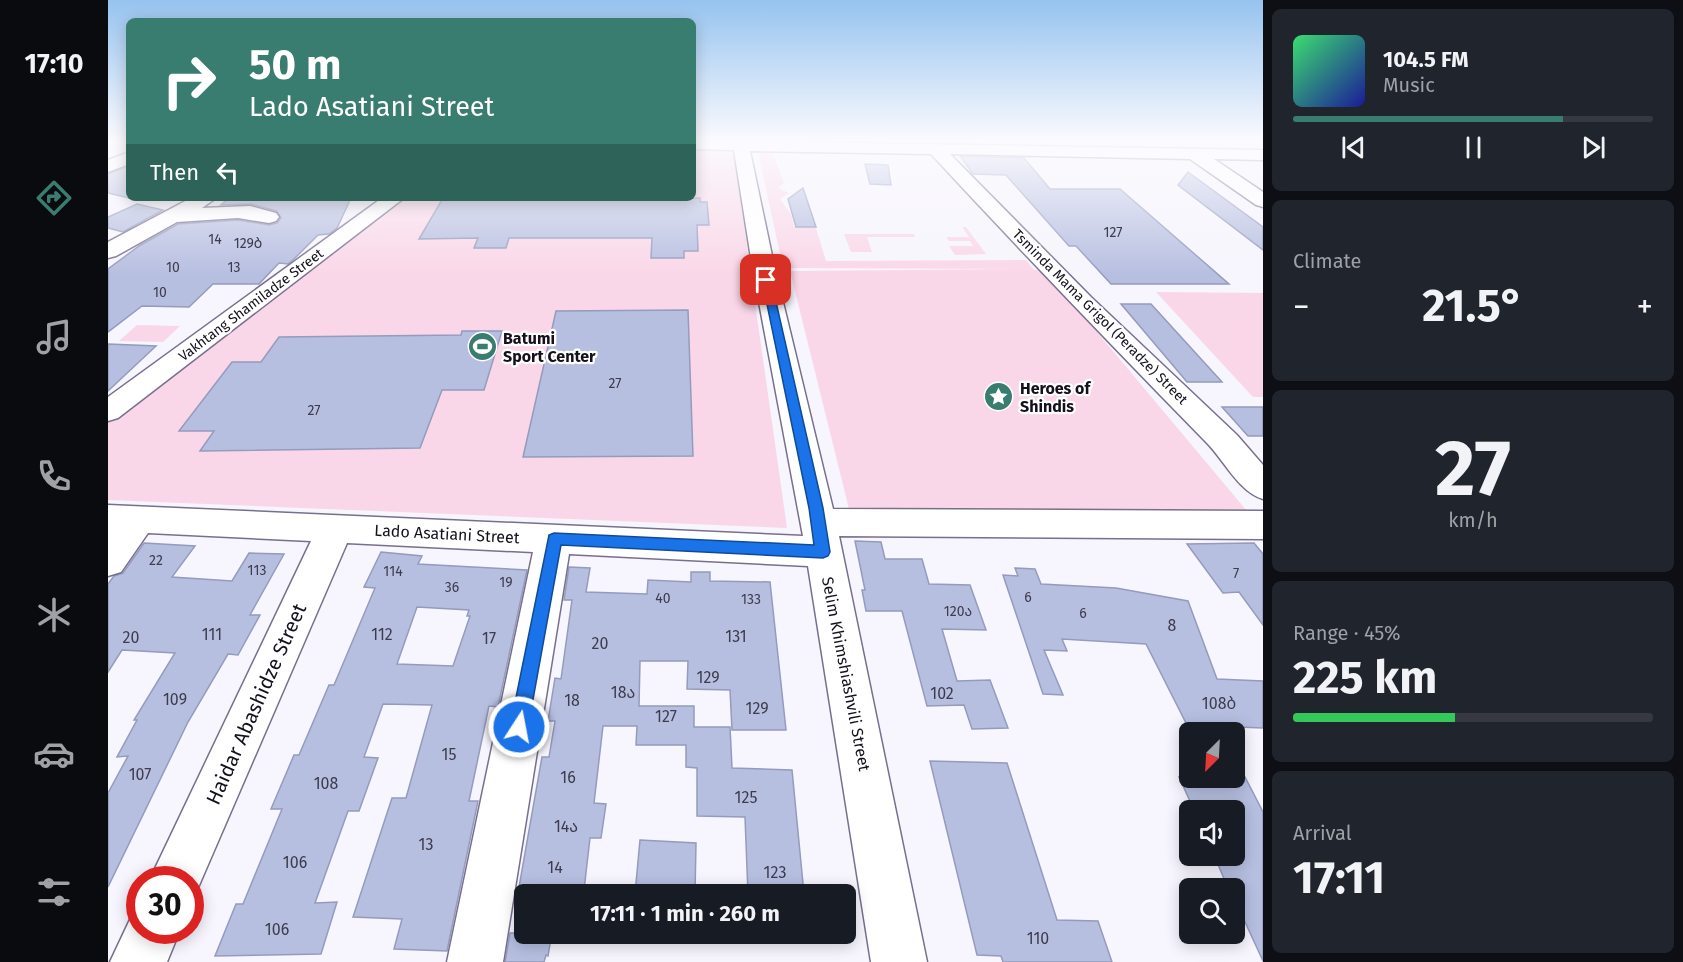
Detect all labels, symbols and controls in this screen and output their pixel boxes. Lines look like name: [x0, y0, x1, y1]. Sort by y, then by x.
text: 50 m: [249, 40, 342, 90]
icon: right: [150, 42, 228, 120]
text: 104.5 FM: [1383, 46, 1468, 73]
text: 17:10: [24, 48, 84, 80]
text: Music: [1383, 73, 1435, 97]
text: Lado Asatiani Street: [249, 91, 494, 123]
icon: previous: [1337, 131, 1370, 164]
icon: pause: [1457, 131, 1490, 164]
icon: next: [1577, 131, 1610, 164]
icon: left: [211, 156, 244, 189]
text: Then: [150, 159, 199, 186]
icon: directions: [33, 177, 75, 219]
house number: 127: [1103, 224, 1123, 241]
street label: Tsminda Mama Grigol (Peradze) Street: [1009, 226, 1192, 409]
house number: 14: [208, 231, 222, 248]
house number: 129ბ: [234, 235, 262, 252]
street label: Vakhtang Shamiladze Street: [175, 244, 327, 365]
text: Climate: [1293, 249, 1361, 273]
pin: [740, 254, 791, 305]
house number: 10: [166, 259, 180, 276]
house number: 13: [227, 259, 241, 276]
icon: arrive: [749, 263, 782, 296]
text: 21.5°: [1422, 279, 1524, 333]
house number: 10: [153, 284, 167, 301]
text: −: [1293, 287, 1310, 327]
text: +: [1637, 287, 1653, 327]
icon: music: [33, 316, 75, 358]
place label: Batumi Sport Center: [503, 329, 596, 366]
sports icon: Batumi Sport Center: [466, 331, 498, 363]
house number: 27: [608, 375, 622, 392]
place label: Heroes of Shindis: [1020, 379, 1091, 416]
place icon: Heroes of Shindis: [983, 381, 1015, 413]
house number: 27: [307, 402, 321, 419]
text: 27: [1435, 422, 1511, 516]
icon: phone: [33, 455, 75, 497]
text: km/h: [1448, 508, 1498, 532]
street label: Lado Asatiani Street: [374, 521, 520, 547]
house number: 22: [149, 552, 163, 569]
house number: 113: [248, 562, 266, 579]
house number: 114: [383, 563, 403, 580]
house number: 7: [1233, 565, 1239, 582]
house number: 19: [499, 574, 513, 591]
street label: Selim Khimshiashvili Street: [818, 575, 874, 773]
house number: 36: [445, 579, 459, 596]
house number: 6: [1024, 589, 1032, 606]
house number: 40: [655, 590, 671, 607]
house number: 133: [741, 591, 761, 608]
icon: climate: [33, 594, 75, 636]
street label: Haidar Abashidze Street: [201, 599, 312, 808]
house number: 120ა: [944, 603, 972, 620]
house number: 6: [1079, 605, 1087, 622]
house number: 8: [1168, 616, 1177, 635]
text: Range · 45%: [1293, 621, 1400, 645]
house number: 111: [202, 625, 222, 644]
house number: 112: [371, 625, 393, 644]
house number: 131: [725, 627, 747, 646]
house number: 20: [123, 628, 139, 647]
house number: 17: [482, 629, 496, 648]
house number: 20: [592, 634, 608, 653]
text: 225 km: [1293, 651, 1437, 705]
house number: 129: [696, 668, 720, 687]
house number: 18ა: [611, 683, 635, 702]
house number: 102: [930, 684, 954, 703]
house number: 109: [163, 690, 187, 709]
house number: 18: [564, 691, 580, 710]
house number: 108ბ: [1202, 694, 1236, 713]
position arrow: [487, 695, 551, 759]
house number: 129: [745, 699, 769, 718]
house number: 127: [655, 707, 677, 726]
north arrow: [1179, 722, 1245, 788]
map controls: [1179, 722, 1245, 944]
icon: car: [33, 733, 75, 775]
house number: 15: [442, 745, 456, 764]
house number: 107: [129, 765, 151, 784]
house number: 16: [560, 768, 576, 787]
house number: 108: [314, 774, 339, 793]
house number: 125: [735, 788, 757, 807]
button: sound: [1179, 800, 1245, 866]
house number: 14ა: [554, 817, 578, 836]
text: Arrival: [1293, 821, 1352, 845]
house number: 13: [419, 835, 433, 854]
text: 17:11: [1293, 851, 1385, 905]
house number: 106: [283, 853, 307, 872]
house number: 14: [547, 858, 563, 877]
house number: 123: [764, 863, 786, 882]
speed limit sign: 30: [126, 866, 204, 944]
icon: filters: [33, 871, 75, 913]
button: search: [1179, 878, 1245, 944]
text: 17:11 · 1 min · 260 m: [590, 900, 780, 927]
house number: 106: [265, 920, 289, 939]
house number: 110: [1027, 929, 1049, 948]

